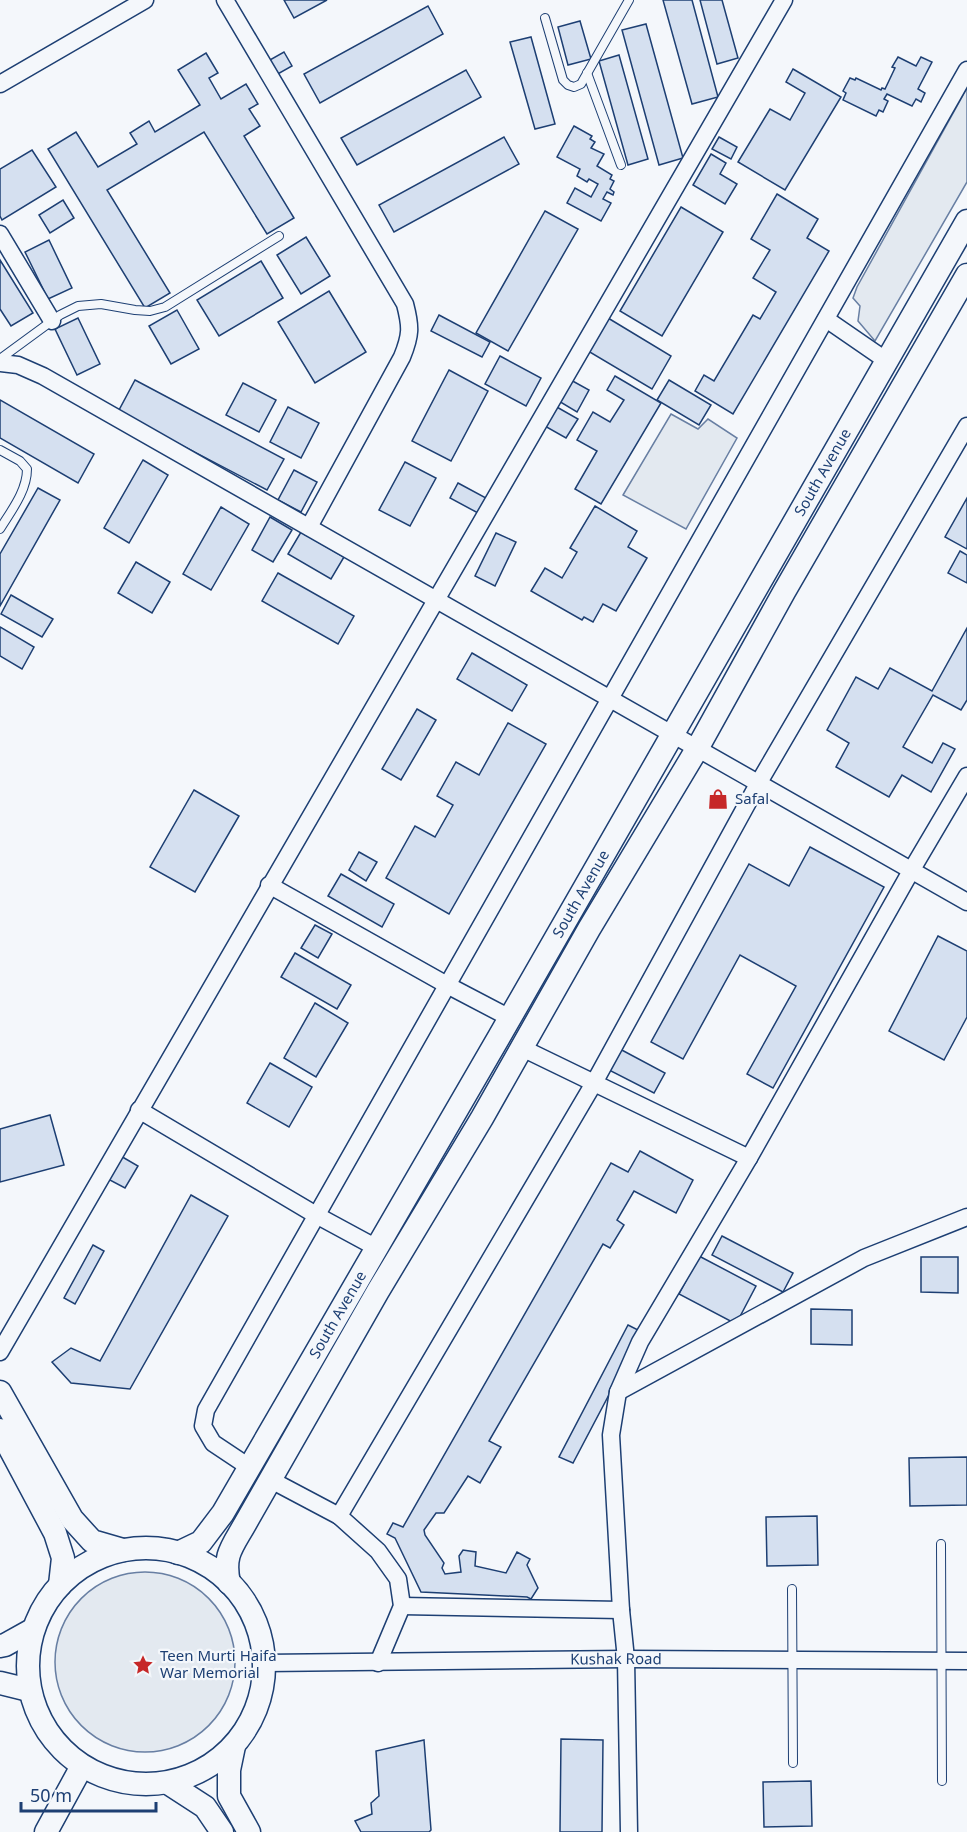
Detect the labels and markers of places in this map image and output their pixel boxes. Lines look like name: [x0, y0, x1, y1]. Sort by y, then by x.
shop icon: Safal: [706, 787, 730, 811]
place label: Safal: [735, 788, 769, 808]
place label: Teen Murti Haifa War Memorial: [160, 1645, 277, 1682]
place icon: Teen Murti Haifa War Memorial: [131, 1653, 155, 1677]

